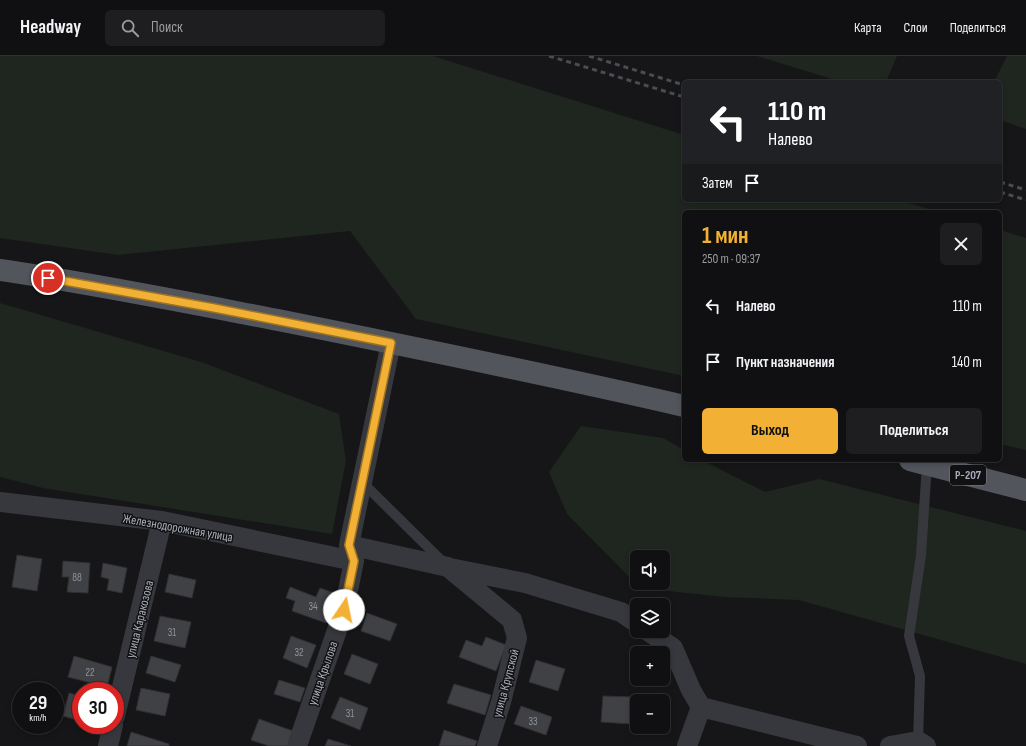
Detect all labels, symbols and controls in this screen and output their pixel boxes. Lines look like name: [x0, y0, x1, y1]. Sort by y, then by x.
search box: [105, 10, 385, 46]
text: Headway: [20, 16, 81, 39]
icon: search: [119, 17, 141, 39]
text: Поиск: [151, 18, 183, 37]
text: Карта: [854, 19, 882, 36]
text: Слои: [904, 19, 928, 36]
text: Поделиться: [950, 19, 1006, 36]
text: 110 m: [768, 95, 826, 128]
icon: left: [702, 96, 754, 148]
text: Налево: [768, 129, 813, 150]
icon: arrive: [741, 172, 763, 194]
text: Затем: [702, 174, 733, 193]
text: 1 мин: [702, 221, 749, 250]
button: close: [940, 223, 982, 265]
text: 250 m · 09:37: [702, 251, 760, 267]
pin: [31, 261, 65, 295]
icon: arrive: [37, 267, 59, 289]
icon: left: [702, 295, 724, 317]
text: Налево: [736, 297, 776, 316]
text: 110 m: [953, 297, 982, 316]
icon: arrive: [702, 351, 724, 373]
text: Пункт назначения: [736, 353, 834, 372]
text: 140 m: [952, 353, 982, 372]
button: Выход: [702, 408, 838, 454]
button: Поделиться: [846, 408, 982, 454]
road number: Р-207: [950, 465, 986, 485]
street label: Железнодорожная улица: [122, 510, 234, 546]
map controls: [630, 550, 670, 734]
button: sound: [630, 550, 670, 590]
house number: 88: [72, 571, 82, 584]
street label: улица Каракозова: [123, 579, 157, 660]
position arrow: [323, 589, 365, 631]
button: layers: [630, 598, 670, 638]
house number: 34: [308, 600, 318, 613]
house number: 31: [168, 626, 176, 639]
street label: улица Крылова: [305, 639, 341, 708]
house number: 32: [294, 646, 304, 659]
button: +: [630, 646, 670, 686]
street label: улица Крупской: [489, 647, 523, 719]
house number: 22: [85, 666, 95, 679]
speed limit sign: 30: [72, 682, 124, 734]
text: 29: [29, 691, 47, 715]
button: −: [630, 694, 670, 734]
house number: 31: [346, 707, 354, 720]
text: km/h: [29, 712, 47, 724]
house number: 33: [528, 715, 538, 728]

